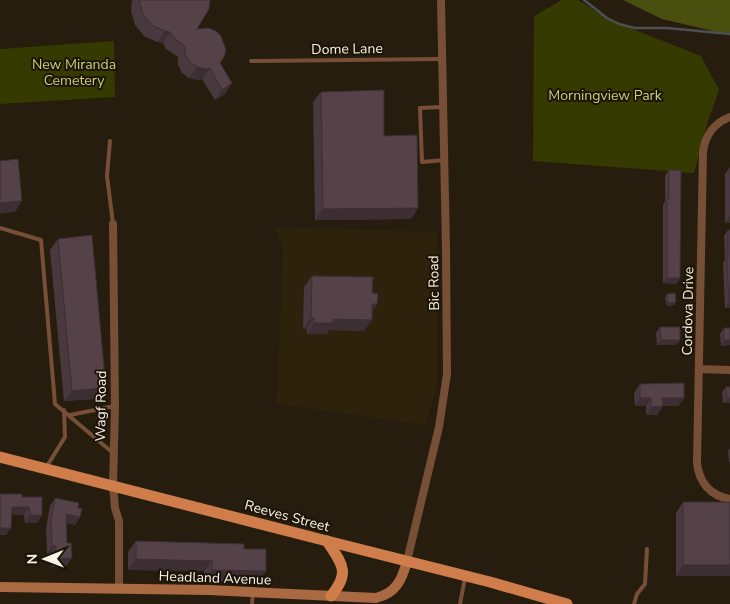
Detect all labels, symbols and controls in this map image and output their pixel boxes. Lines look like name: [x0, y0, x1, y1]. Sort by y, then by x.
street label: Dome Lane: [311, 39, 383, 59]
park label: New Miranda Cemetery: [32, 55, 116, 90]
park label: Morningview Park: [548, 86, 663, 105]
street label: Bic Road: [424, 255, 444, 311]
street label: Cordova Drive: [678, 266, 698, 356]
street label: Wagf Road: [91, 370, 111, 442]
street label: Reeves Street: [242, 496, 332, 536]
north arrow: [20, 534, 70, 584]
text: N: [23, 554, 42, 565]
street label: Headland Avenue: [158, 567, 272, 589]

